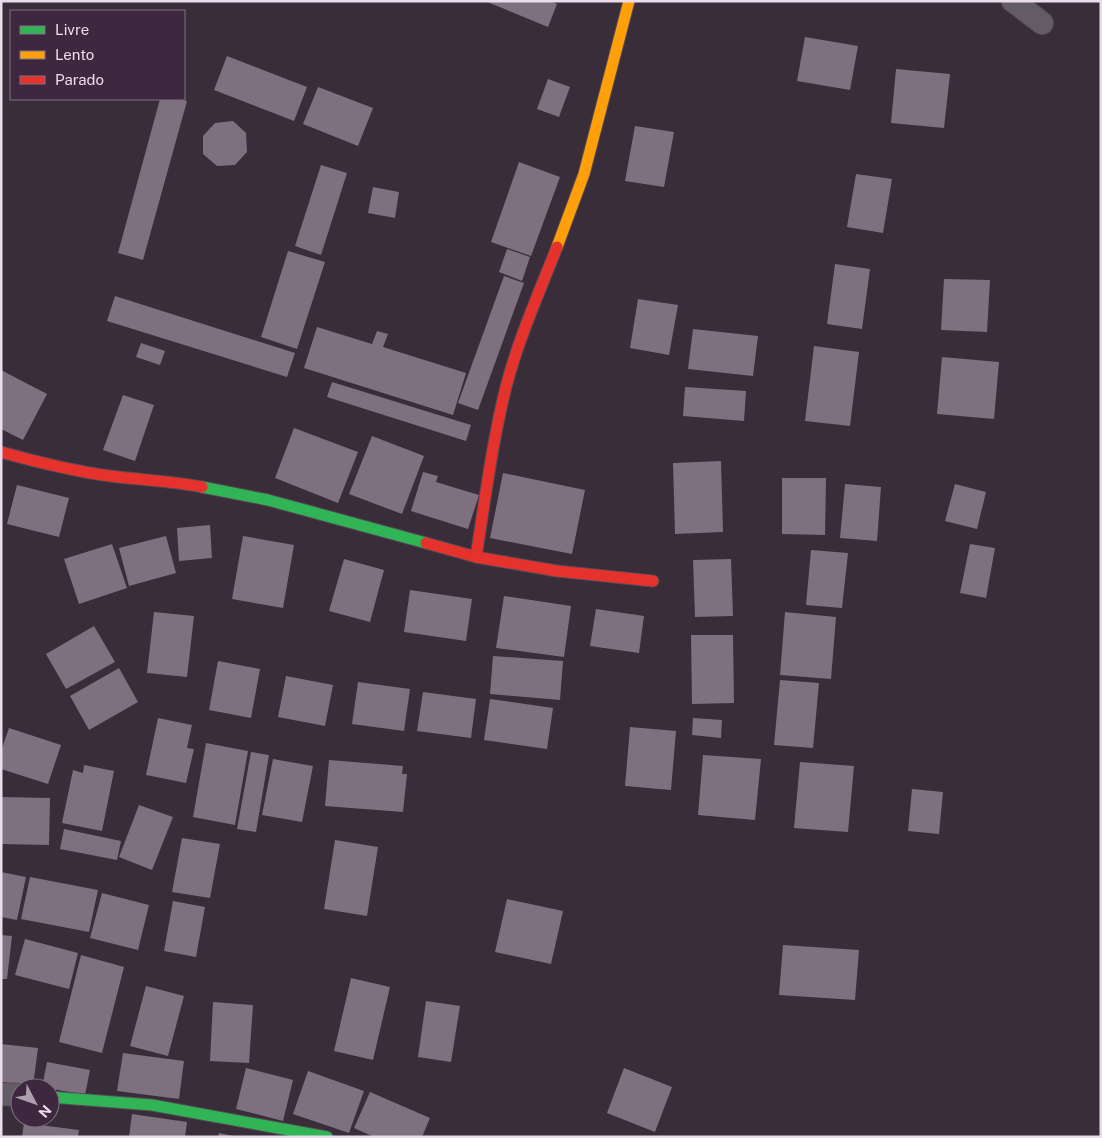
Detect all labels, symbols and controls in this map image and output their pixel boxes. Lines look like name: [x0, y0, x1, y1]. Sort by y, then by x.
legend: [10, 10, 185, 100]
text: Livre: [55, 21, 89, 38]
text: Lento: [55, 46, 94, 63]
text: Parado: [55, 71, 104, 88]
north arrow: [10, 1078, 60, 1128]
text: N: [35, 1102, 54, 1121]

